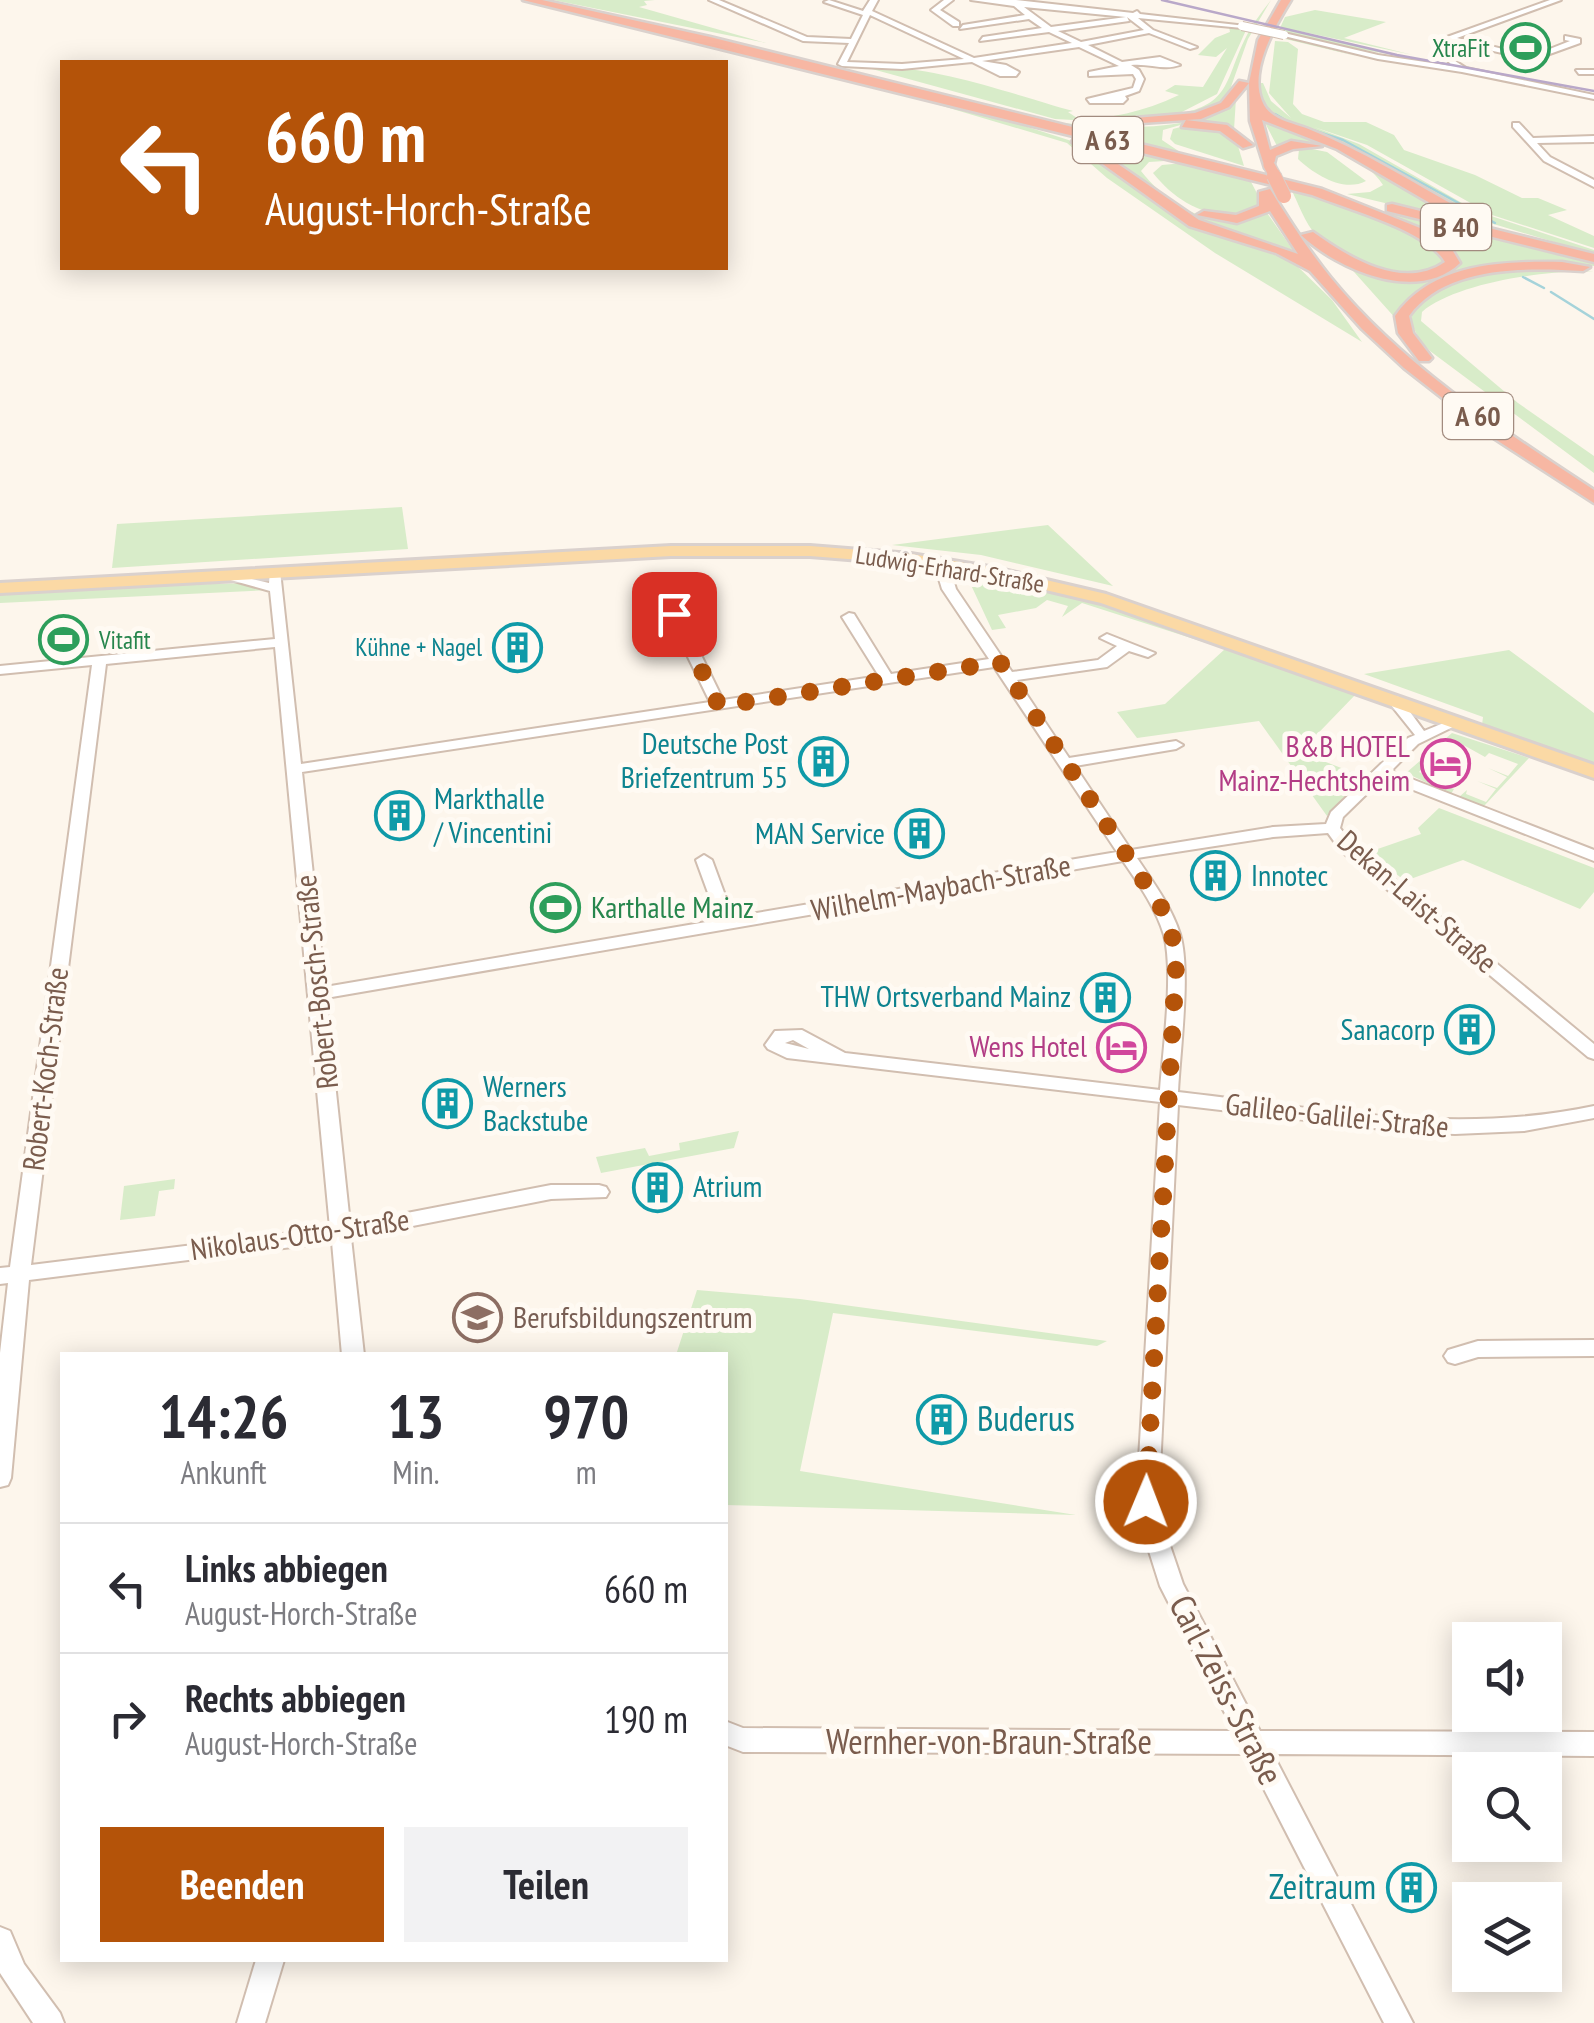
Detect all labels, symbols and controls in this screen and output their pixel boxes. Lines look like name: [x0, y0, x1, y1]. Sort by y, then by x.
sports icon: XtraFit: [1499, 22, 1551, 74]
place label: XtraFit: [1432, 32, 1490, 64]
text: 660 m: [265, 91, 426, 181]
icon: left: [100, 100, 230, 230]
road number: A 63: [1073, 117, 1143, 163]
text: August-Horch-Straße: [265, 179, 592, 237]
road number: B 40: [1421, 204, 1491, 250]
road number: A 60: [1443, 393, 1513, 439]
street label: Ludwig-Erhard-Straße: [853, 538, 1047, 600]
pin: [632, 572, 717, 657]
icon: arrive: [647, 587, 702, 642]
sports icon: Vitafit: [38, 614, 90, 666]
building icon: Kühne + Nagel: [491, 621, 543, 673]
place label: Vitafit: [98, 624, 151, 656]
place label: Kühne + Nagel: [355, 631, 482, 663]
place label: Deutsche Post Briefzentrum 55: [621, 723, 789, 796]
place label: B&B HOTEL Mainz-Hechtsheim: [1219, 726, 1411, 799]
building icon: Deutsche Post Briefzentrum 55: [797, 735, 849, 787]
hotel icon: B&B HOTEL Mainz-Hechtsheim: [1419, 738, 1471, 790]
place label: Markthalle / Vincentini: [433, 778, 552, 851]
building icon: Markthalle / Vincentini: [373, 790, 425, 842]
building icon: MAN Service: [894, 808, 946, 860]
place label: MAN Service: [755, 813, 885, 852]
street label: Dekan-Laist-Straße: [1330, 821, 1506, 981]
street label: Wilhelm-Maybach-Straße: [808, 844, 1074, 929]
building icon: Innotec: [1190, 850, 1242, 902]
place label: Innotec: [1251, 855, 1328, 894]
street label: Robert-Bosch-Straße: [285, 873, 346, 1091]
sports icon: Karthalle Mainz: [530, 882, 582, 934]
place label: Karthalle Mainz: [591, 887, 754, 926]
street label: Robert-Koch-Straße: [13, 965, 76, 1173]
building icon: THW Ortsverband Mainz: [1080, 971, 1132, 1023]
place label: THW Ortsverband Mainz: [820, 976, 1071, 1015]
building icon: Sanacorp: [1444, 1004, 1496, 1056]
place label: Sanacorp: [1341, 1009, 1435, 1048]
hotel icon: Wens Hotel: [1096, 1021, 1148, 1073]
place label: Wens Hotel: [969, 1026, 1087, 1065]
place label: Werners Backstube: [483, 1066, 588, 1139]
building icon: Werners Backstube: [422, 1078, 474, 1130]
street label: Galileo-Galilei-Straße: [1224, 1083, 1451, 1146]
building icon: Atrium: [632, 1161, 684, 1213]
place label: Atrium: [693, 1166, 762, 1205]
street label: Nikolaus-Otto-Straße: [188, 1199, 412, 1268]
school or university icon: Berufsbildungszentrum: [452, 1292, 504, 1344]
place label: Berufsbildungszentrum: [513, 1297, 752, 1336]
text: 14:26: [159, 1377, 288, 1455]
text: 13: [387, 1377, 445, 1455]
text: 970: [543, 1377, 629, 1455]
building icon: Buderus: [916, 1393, 968, 1445]
place label: Buderus: [977, 1395, 1075, 1441]
position arrow: [1094, 1450, 1198, 1554]
text: Ankunft: [180, 1451, 267, 1493]
text: Min.: [392, 1451, 439, 1493]
text: m: [576, 1451, 597, 1493]
text: Links abbiegen: [185, 1543, 388, 1592]
icon: left: [100, 1561, 155, 1616]
text: 660 m: [604, 1564, 688, 1613]
street label: Carl-Zeiss-Straße: [1159, 1587, 1294, 1792]
text: August-Horch-Straße: [185, 1592, 417, 1634]
map controls: [1452, 1622, 1562, 1992]
button: sound: [1452, 1622, 1562, 1732]
text: Rechts abbiegen: [185, 1673, 406, 1722]
icon: right: [100, 1691, 155, 1746]
text: 190 m: [604, 1694, 688, 1743]
street label: Wernher-von-Braun-Straße: [826, 1718, 1152, 1764]
text: August-Horch-Straße: [185, 1722, 417, 1764]
button: search: [1452, 1752, 1562, 1862]
button: Beenden: [100, 1827, 384, 1942]
button: Teilen: [404, 1827, 688, 1942]
building icon: Zeitraum: [1385, 1861, 1437, 1913]
place label: Zeitraum: [1269, 1863, 1376, 1909]
button: layers: [1452, 1882, 1562, 1992]

